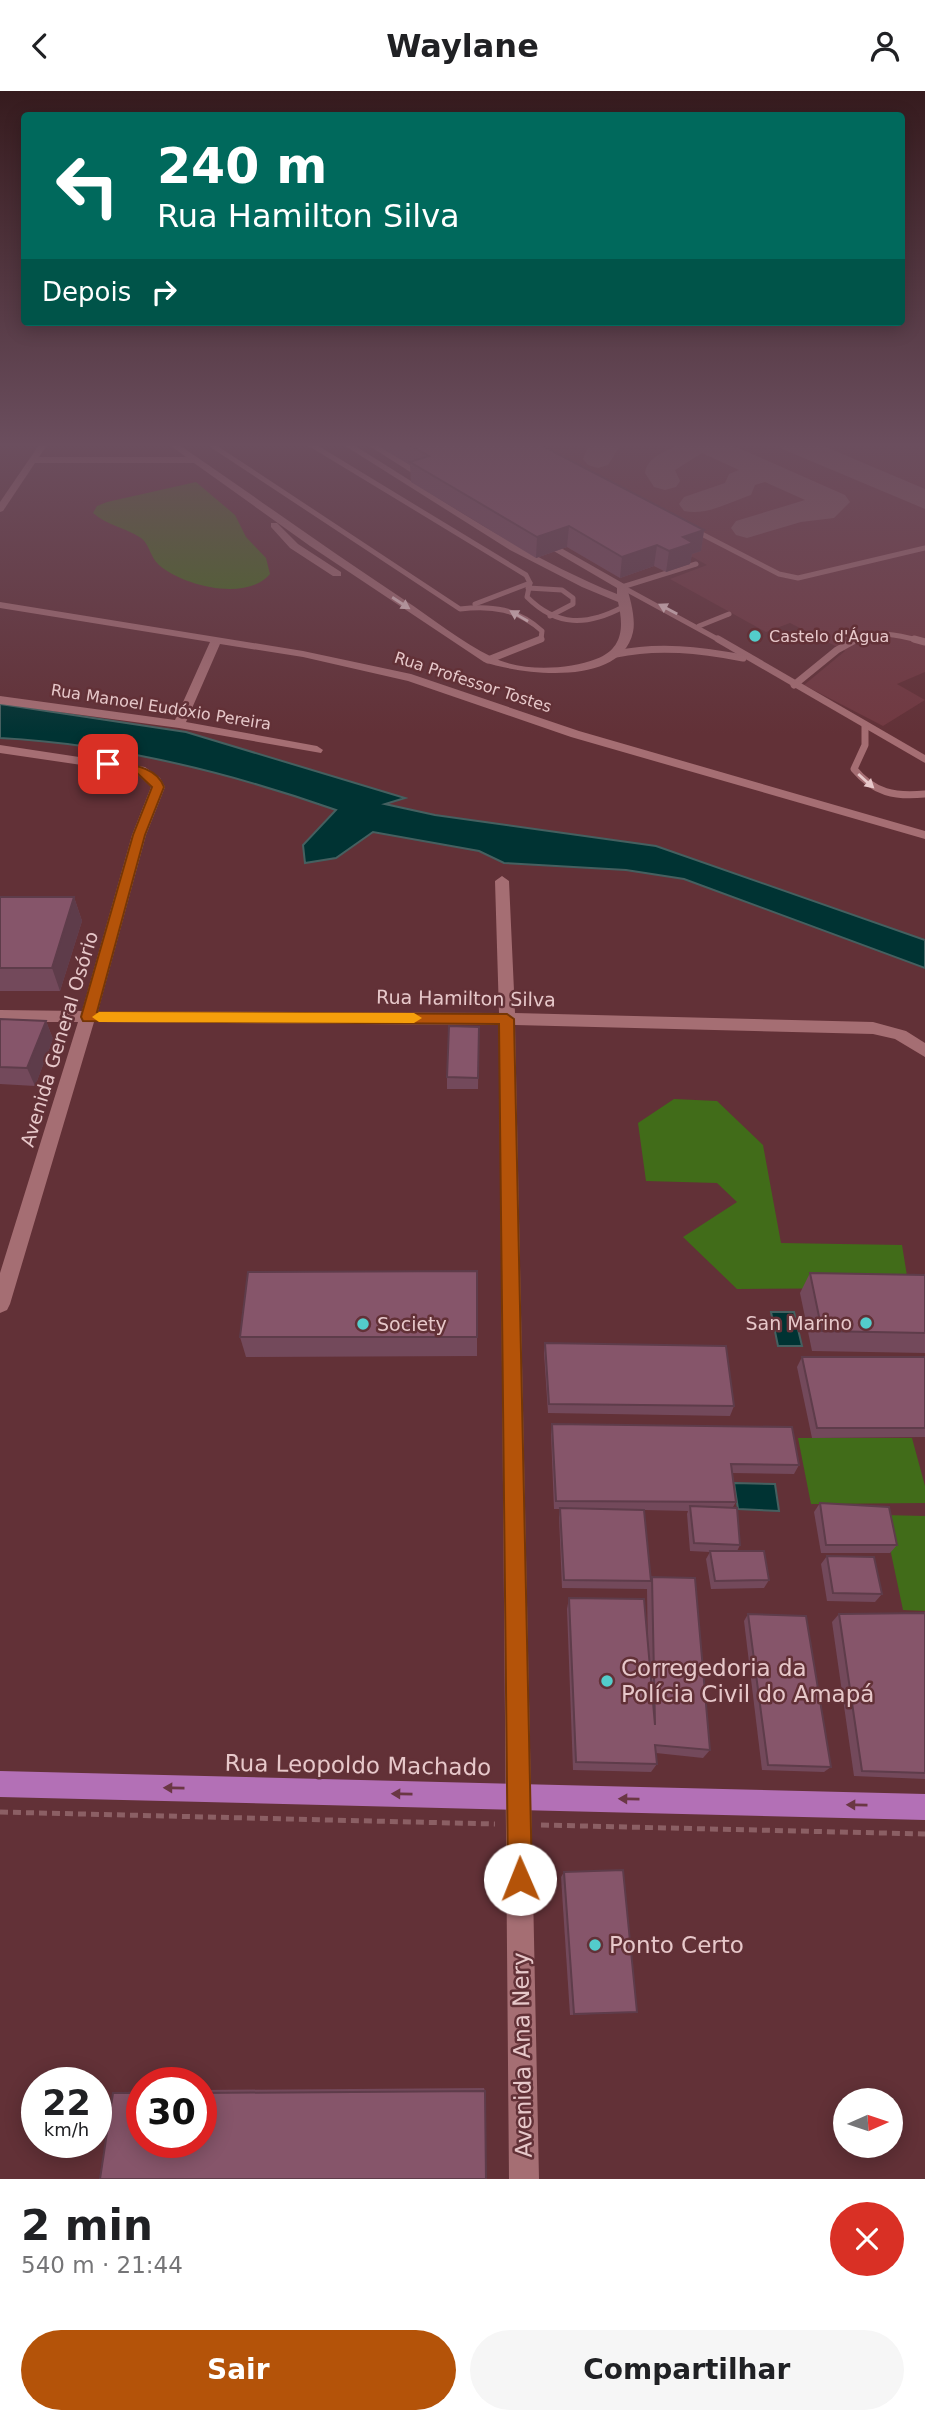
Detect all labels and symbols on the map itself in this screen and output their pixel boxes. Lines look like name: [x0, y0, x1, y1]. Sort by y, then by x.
one-way arrow: [392, 596, 411, 609]
one-way arrow: [658, 604, 678, 615]
one-way arrow: [509, 609, 528, 622]
place label: Castelo d'Água: [769, 627, 889, 646]
marker: Castelo d'Água: [747, 628, 763, 644]
street label: Rua Professor Tostes: [392, 648, 554, 716]
street label: Rua Manoel Eudóxio Pereira: [50, 680, 272, 734]
pin: [78, 734, 138, 794]
one-way arrow: [857, 773, 875, 789]
street label: Avenida General Osório: [16, 929, 102, 1149]
street label: Rua Hamilton Silva: [376, 985, 556, 1011]
place label: San Marino: [745, 1312, 852, 1334]
place label: Society: [377, 1313, 447, 1335]
marker: San Marino: [858, 1315, 874, 1331]
marker: Society: [355, 1316, 371, 1332]
place label: Corregedoria da Polícia Civil do Amapá: [621, 1655, 874, 1707]
marker: Corregedoria da Polícia Civil do Amapá: [599, 1673, 615, 1689]
street label: Rua Leopoldo Machado: [225, 1750, 491, 1780]
one-way arrow: [163, 1782, 185, 1794]
one-way arrow: [391, 1788, 413, 1799]
one-way arrow: [618, 1794, 640, 1805]
one-way arrow: [846, 1799, 868, 1811]
position arrow: [483, 1842, 557, 1916]
place label: Ponto Certo: [609, 1932, 744, 1958]
marker: Ponto Certo: [587, 1937, 603, 1953]
street label: Avenida Ana Nery: [507, 1952, 537, 2158]
speed limit sign: 30: [126, 2067, 217, 2158]
north arrow: [833, 2088, 903, 2158]

